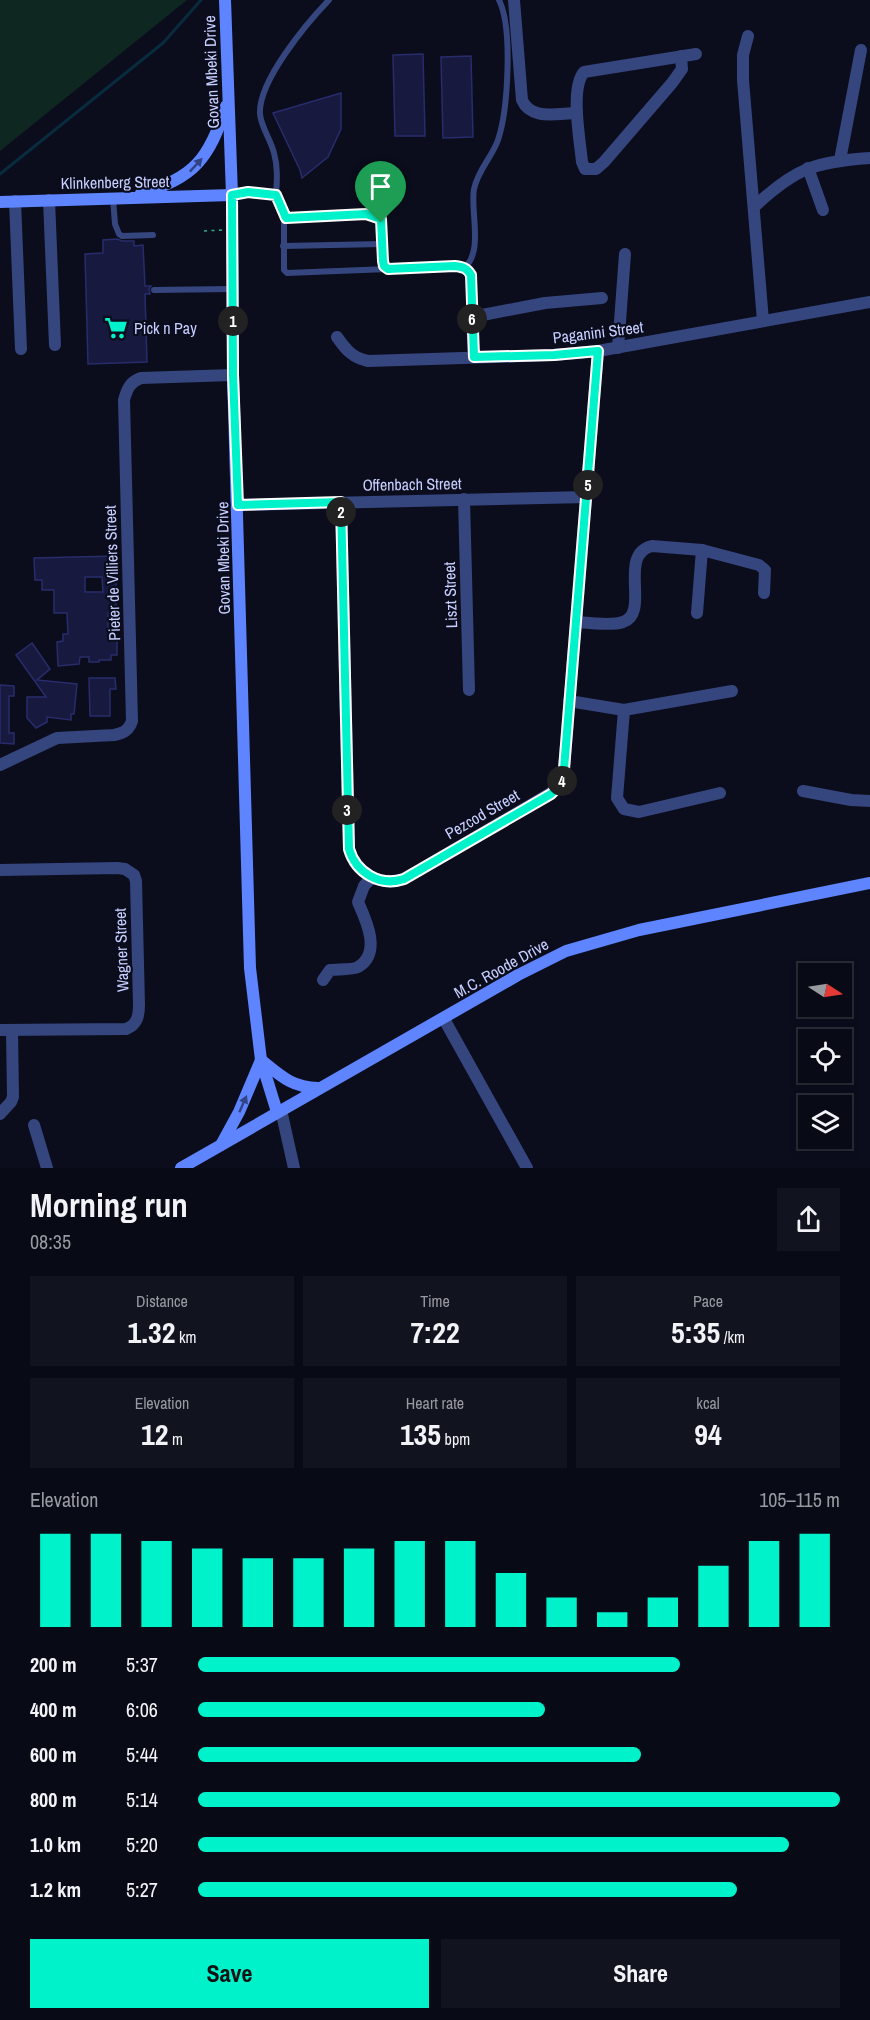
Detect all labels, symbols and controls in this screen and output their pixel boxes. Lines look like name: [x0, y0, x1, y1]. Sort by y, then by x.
street label: Govan Mbeki Drive: [198, 15, 224, 129]
one-way arrow: [189, 158, 202, 173]
pin: [355, 161, 406, 223]
street label: Klinkenberg Street: [60, 170, 170, 194]
icon: arrive: [364, 170, 397, 203]
pin: 6: [457, 304, 487, 334]
pin: 1: [218, 306, 248, 336]
text: 6: [468, 308, 476, 330]
text: 1: [229, 310, 237, 332]
supermarket icon: Pick n Pay: [103, 315, 129, 341]
street label: Paganini Street: [551, 315, 645, 348]
place label: Pick n Pay: [134, 317, 197, 339]
pin: 5: [573, 470, 603, 500]
street label: Offenbach Street: [362, 472, 462, 496]
text: 5: [584, 474, 592, 496]
pin: 2: [326, 497, 356, 527]
street label: Govan Mbeki Drive: [211, 501, 235, 615]
text: 2: [337, 501, 345, 523]
street label: Pieter de Villiers Street: [99, 505, 125, 641]
street label: Liszt Street: [438, 561, 462, 629]
pin: 4: [547, 766, 577, 796]
text: 4: [558, 770, 566, 792]
street label: Pezcod Street: [441, 784, 523, 844]
pin: 3: [332, 795, 362, 825]
text: 3: [343, 799, 351, 821]
street label: Wagner Street: [109, 907, 133, 992]
street label: M.C. Roode Drive: [450, 933, 552, 1003]
north arrow: [798, 963, 852, 1017]
map controls: [798, 963, 852, 1149]
button: locate: [798, 1029, 852, 1083]
one-way arrow: [238, 1094, 248, 1112]
button: layers: [798, 1095, 852, 1149]
text: Morning run: [30, 1183, 188, 1227]
button: share: [777, 1188, 840, 1251]
text: 08:35: [30, 1228, 71, 1255]
text: Distance: [136, 1290, 188, 1312]
text: Time: [420, 1290, 450, 1312]
text: Pace: [693, 1290, 723, 1312]
text: 1.32: [127, 1312, 175, 1352]
text: 7:22: [410, 1312, 460, 1352]
text: 5:35: [671, 1312, 720, 1352]
text: km: [175, 1326, 197, 1348]
text: /km: [720, 1326, 745, 1348]
text: Elevation: [135, 1392, 189, 1414]
text: Heart rate: [406, 1392, 464, 1414]
text: kcal: [696, 1392, 720, 1414]
text: 12: [141, 1414, 168, 1454]
text: 135: [400, 1414, 441, 1454]
text: 94: [694, 1414, 722, 1454]
text: m: [168, 1428, 183, 1450]
text: bpm: [441, 1428, 470, 1450]
text: Elevation: [30, 1486, 98, 1513]
text: 105–115 m: [759, 1486, 840, 1513]
text: 200 m: [30, 1651, 77, 1678]
text: 5:37: [126, 1651, 158, 1678]
text: 400 m: [30, 1696, 77, 1723]
text: 6:06: [126, 1696, 158, 1723]
text: 600 m: [30, 1741, 77, 1768]
text: 5:44: [126, 1741, 158, 1768]
text: 800 m: [30, 1786, 77, 1813]
text: 5:14: [126, 1786, 158, 1813]
text: 1.0 km: [30, 1831, 81, 1858]
text: 5:20: [126, 1831, 158, 1858]
text: 1.2 km: [30, 1876, 81, 1903]
text: 5:27: [126, 1876, 158, 1903]
button: Save: [30, 1939, 429, 2008]
button: Share: [441, 1939, 840, 2008]

